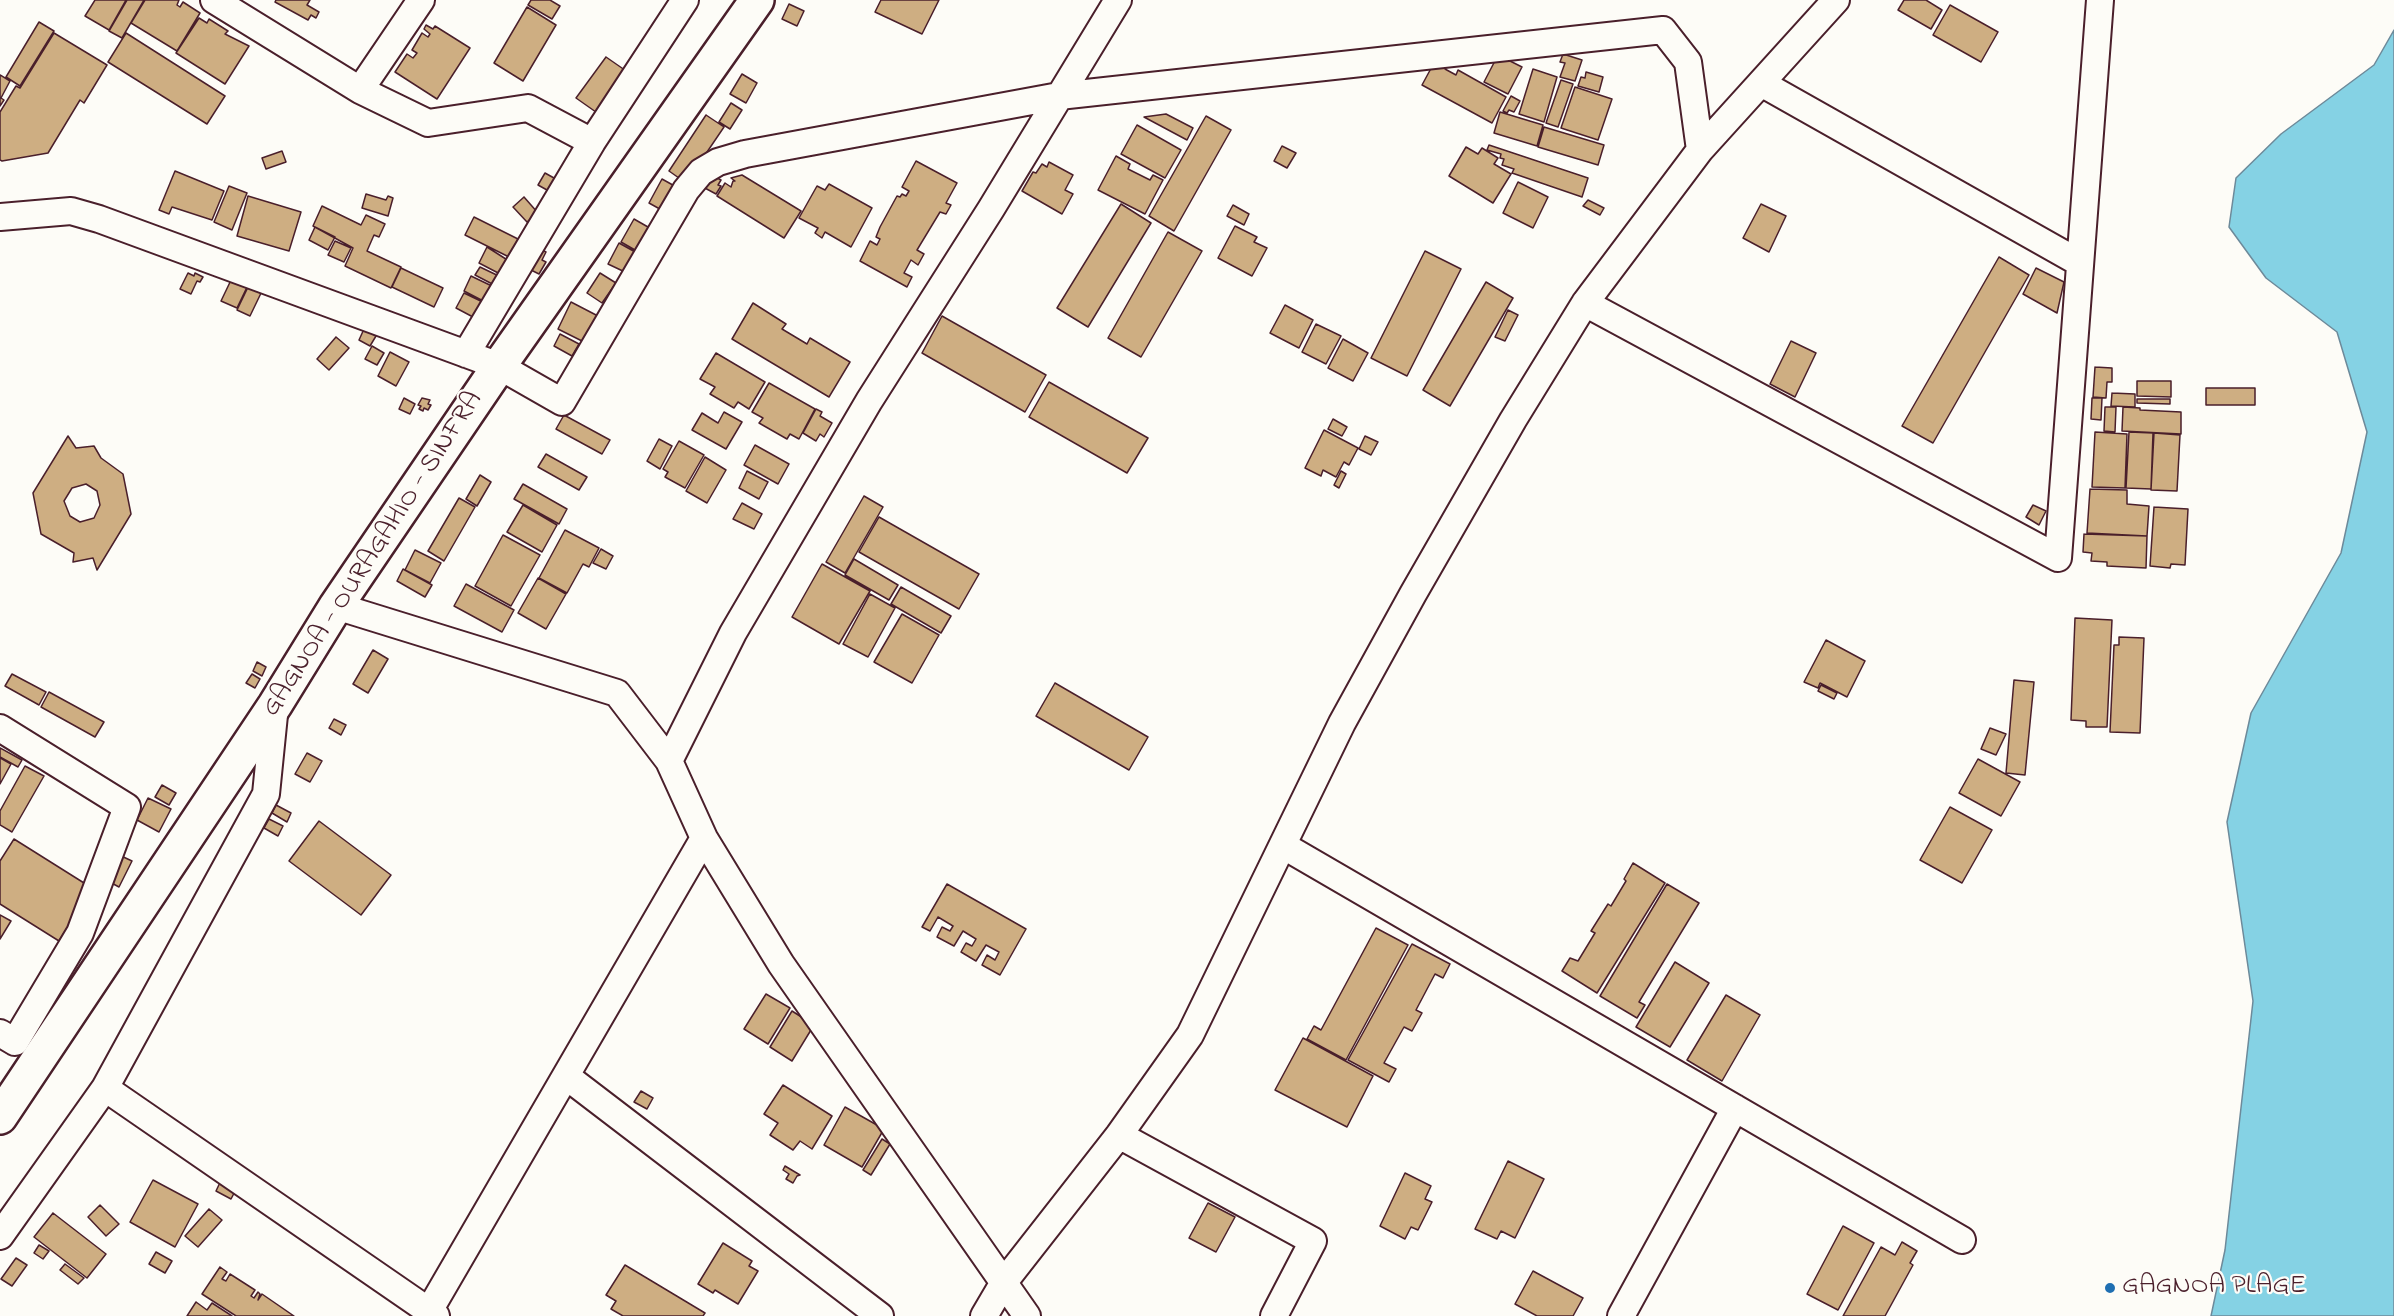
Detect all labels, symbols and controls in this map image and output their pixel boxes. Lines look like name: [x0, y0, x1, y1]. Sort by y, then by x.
street label: GAGNOA - OURAGAHIO - SINFRA: [257, 386, 491, 724]
place label: GAGNOA PLAGE: [2122, 1272, 2306, 1304]
marker: GAGNOA PLAGE: [2103, 1281, 2117, 1295]

